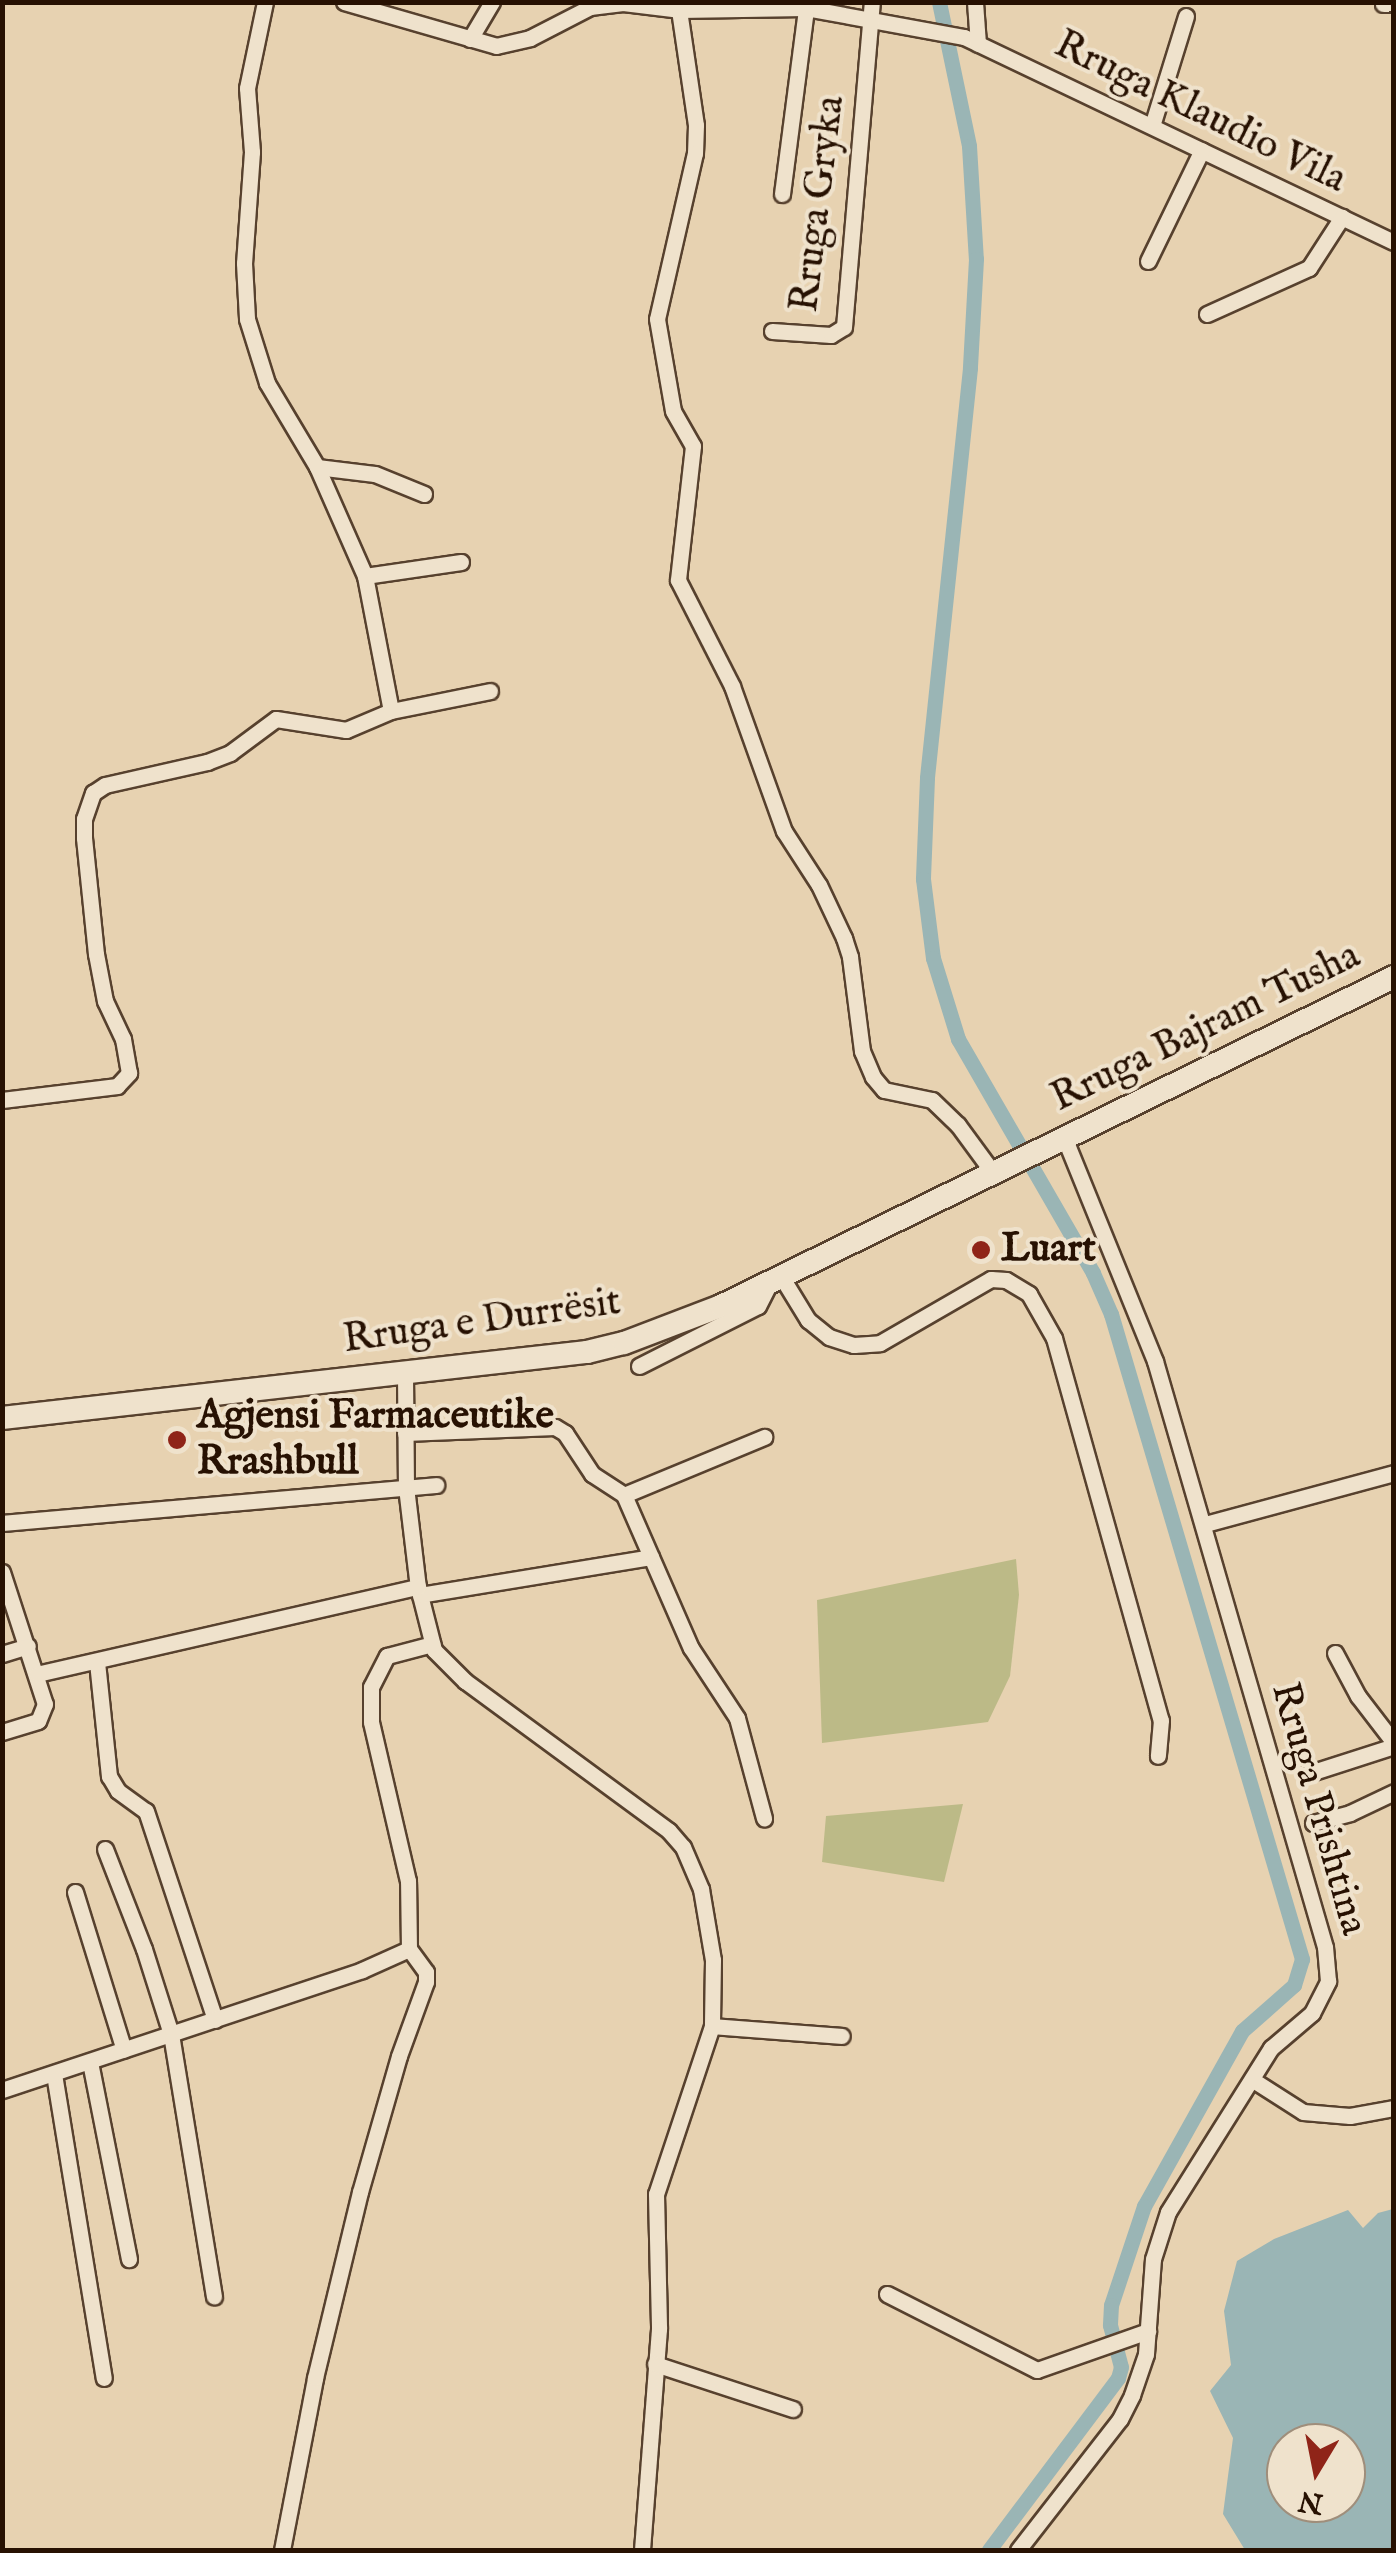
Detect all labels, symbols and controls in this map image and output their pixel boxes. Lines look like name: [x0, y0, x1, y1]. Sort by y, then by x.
street label: Rruga Klaudio Vila: [1046, 22, 1354, 204]
street label: Rruga Gryka: [782, 93, 856, 315]
street label: Rruga Bajram Tusha: [1044, 933, 1368, 1123]
place label: Luart: [1001, 1226, 1096, 1274]
marker: Luart: [970, 1239, 992, 1261]
street label: Rruga e Durrësit: [340, 1279, 624, 1365]
place label: Agjensi Farmaceutike Rrashbull: [197, 1393, 554, 1487]
marker: Agjensi Farmaceutike Rrashbull: [166, 1429, 188, 1451]
street label: Rruga Prishtina: [1259, 1677, 1377, 1941]
north arrow: [1266, 2423, 1366, 2523]
text: N: [1296, 2482, 1326, 2520]

